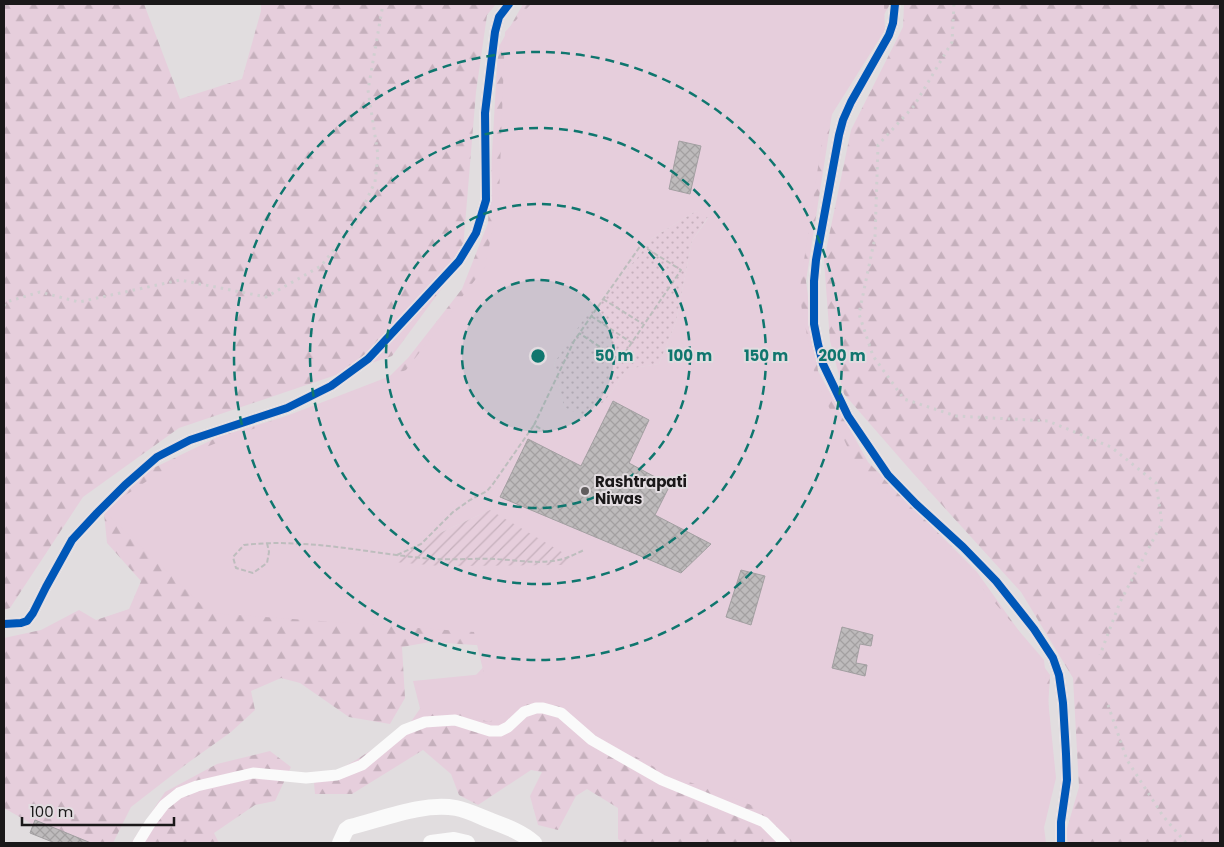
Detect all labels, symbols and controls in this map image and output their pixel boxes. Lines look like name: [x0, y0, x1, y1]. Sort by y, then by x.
text: 50 m: [595, 345, 633, 366]
text: 100 m: [668, 345, 712, 366]
text: 150 m: [744, 345, 788, 366]
text: 200 m: [818, 345, 866, 366]
centre of rings: [529, 347, 547, 365]
place label: Rashtrapati Niwas: [595, 471, 687, 509]
marker: Rashtrapati Niwas: [579, 485, 591, 497]
scale bar: [22, 794, 175, 826]
text: 100 m: [30, 801, 73, 822]

